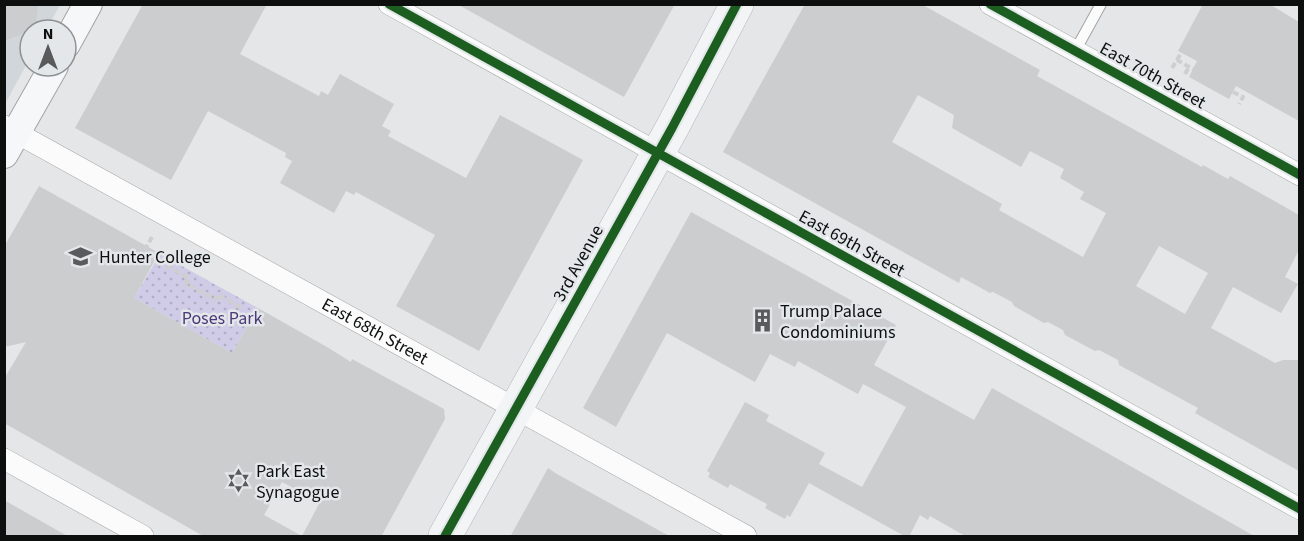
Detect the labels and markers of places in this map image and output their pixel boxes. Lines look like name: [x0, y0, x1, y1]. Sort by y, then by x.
school or university icon: Hunter College: [68, 244, 94, 270]
place label: Hunter College: [99, 245, 211, 270]
place label: Trump Palace Condominiums: [780, 299, 896, 345]
building icon: Trump Palace Condominiums: [749, 308, 775, 334]
place label: Park East Synagogue: [256, 459, 339, 505]
synagogue icon: Park East Synagogue: [225, 468, 251, 494]

